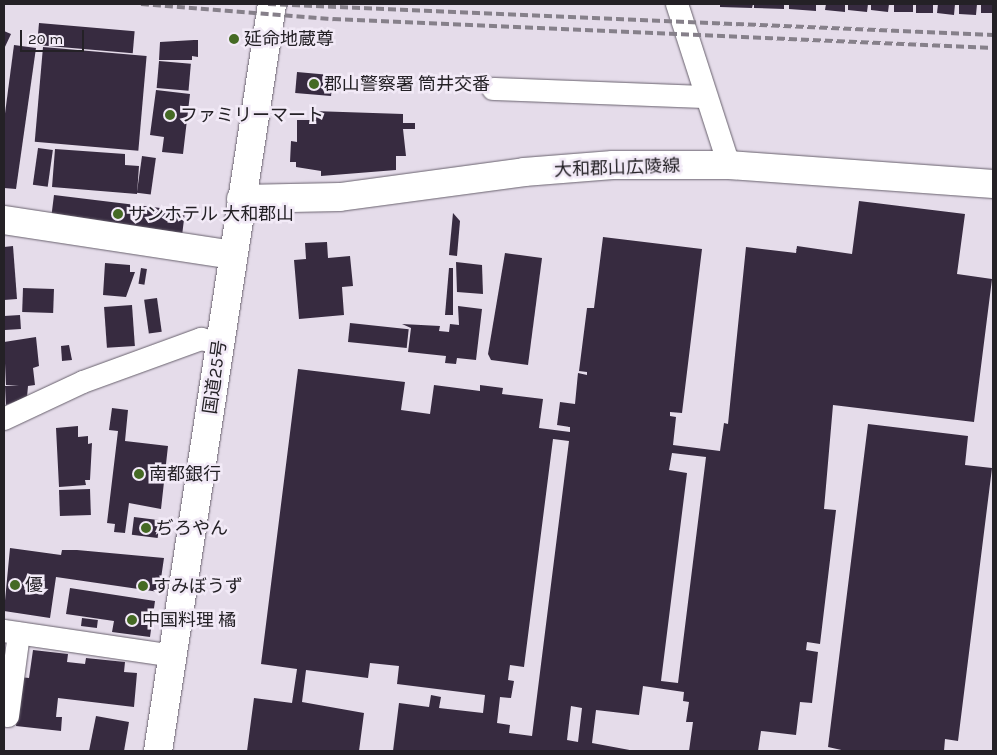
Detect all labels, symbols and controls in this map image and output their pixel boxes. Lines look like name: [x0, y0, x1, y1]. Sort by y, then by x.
scale bar: [22, 20, 86, 52]
place label: 延命地蔵尊: [244, 28, 334, 50]
text: 20 m: [28, 30, 63, 48]
marker: 延命地蔵尊: [228, 33, 240, 45]
place label: 郡山警察署 筒井交番: [324, 73, 490, 95]
marker: 郡山警察署 筒井交番: [308, 78, 320, 90]
place label: ファミリーマート: [180, 104, 324, 126]
marker: ファミリーマート: [164, 109, 176, 121]
street label: 大和郡山広陵線: [554, 155, 680, 181]
place label: サンホテル 大和郡山: [128, 203, 294, 225]
marker: サンホテル 大和郡山: [112, 208, 124, 220]
street label: 国道25号: [199, 339, 231, 415]
place label: 南都銀行: [149, 463, 221, 485]
marker: 南都銀行: [133, 468, 145, 480]
place label: ぢろやん: [156, 517, 228, 539]
marker: ぢろやん: [140, 522, 152, 534]
place label: 優: [25, 574, 43, 596]
place label: すみぼうず: [153, 575, 243, 597]
marker: 優: [9, 579, 21, 591]
marker: すみぼうず: [137, 580, 149, 592]
place label: 中国料理 橘: [142, 609, 236, 631]
marker: 中国料理 橘: [126, 614, 138, 626]

